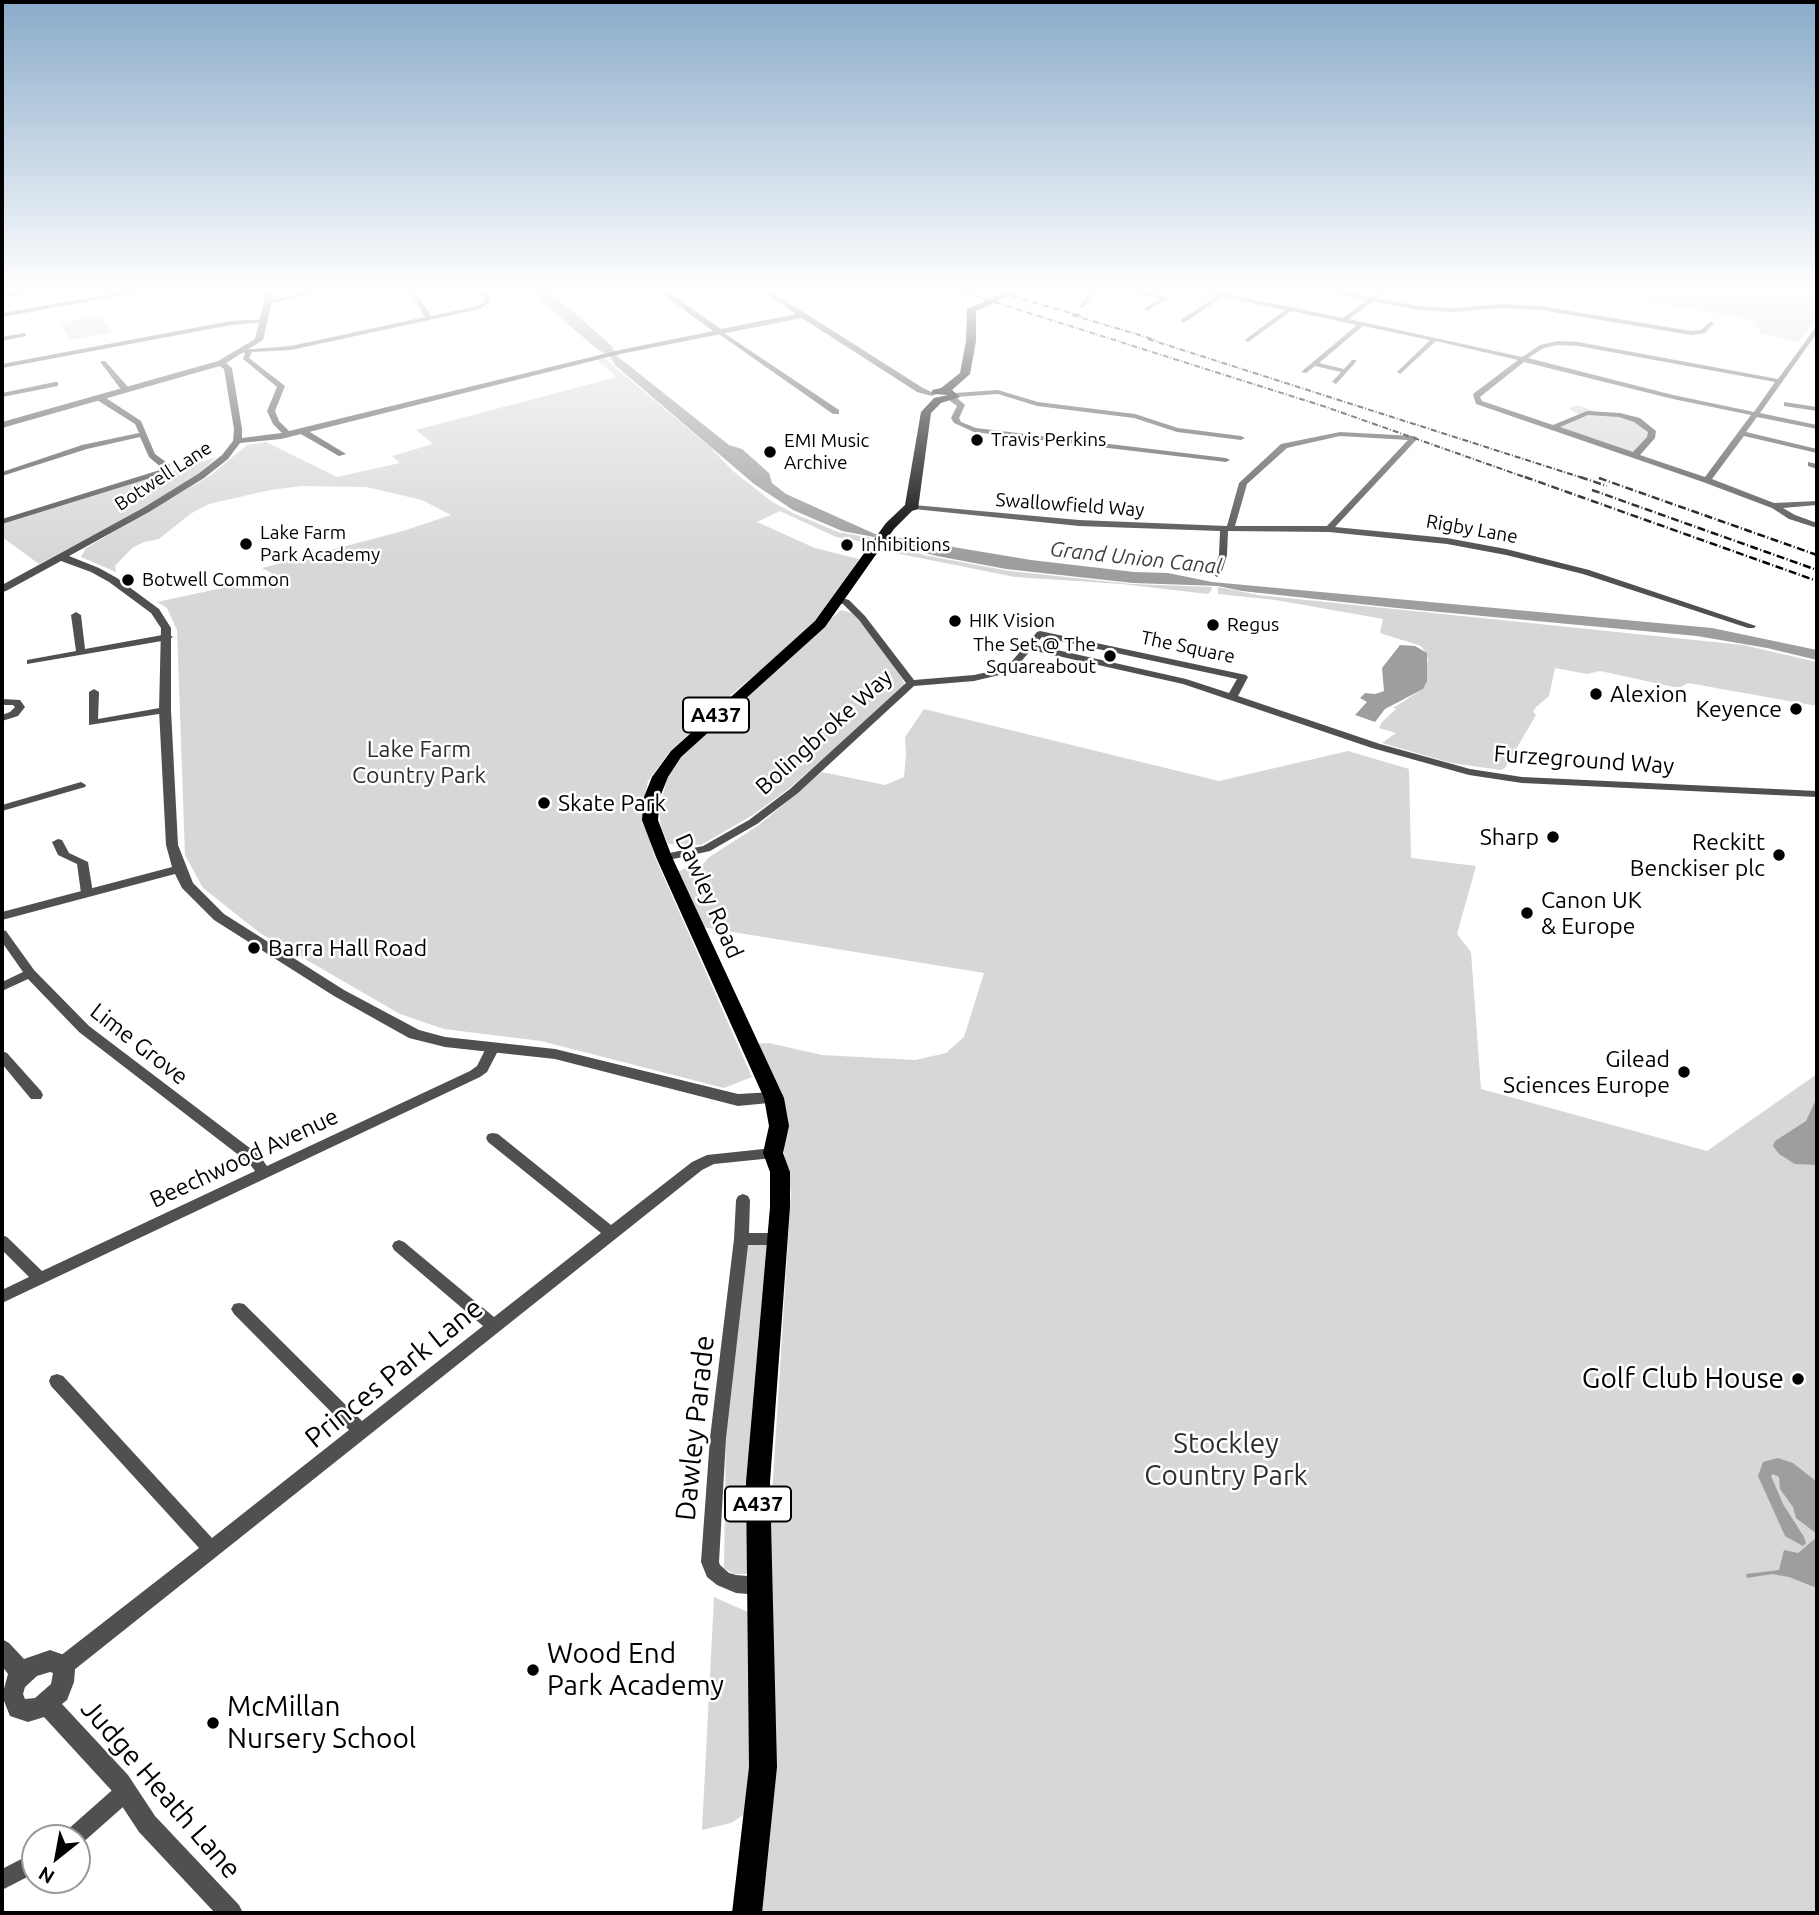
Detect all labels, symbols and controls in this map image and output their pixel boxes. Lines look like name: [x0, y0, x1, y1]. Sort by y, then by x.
place label: Travis Perkins: [991, 429, 1106, 451]
place label: EMI Music Archive: [784, 430, 869, 474]
marker: Travis Perkins: [969, 432, 985, 448]
street label: Botwell Lane: [110, 436, 216, 516]
marker: EMI Music Archive: [762, 444, 778, 460]
street label: Swallowfield Way: [995, 488, 1145, 522]
street label: Rigby Lane: [1424, 510, 1520, 548]
place label: Lake Farm Park Academy: [260, 522, 380, 566]
place label: Inhibitions: [861, 534, 950, 556]
marker: Lake Farm Park Academy: [238, 536, 254, 552]
water label: Grand Union Canal: [1049, 536, 1223, 580]
marker: Inhibitions: [839, 537, 855, 553]
place label: Botwell Common: [142, 569, 290, 591]
marker: Botwell Common: [120, 572, 136, 588]
place label: HIK Vision: [969, 610, 1055, 632]
marker: HIK Vision: [947, 613, 963, 629]
place label: Regus: [1227, 614, 1279, 636]
marker: Regus: [1205, 617, 1221, 633]
street label: The Square: [1139, 626, 1237, 668]
place label: The Set @ The Squareabout: [973, 634, 1096, 678]
marker: The Set @ The Squareabout: [1102, 648, 1118, 664]
street label: Bolingbroke Way: [750, 663, 898, 801]
place label: Alexion: [1610, 680, 1687, 708]
marker: Alexion: [1588, 686, 1604, 702]
place label: Keyence: [1695, 695, 1782, 723]
road number: A437: [683, 698, 749, 732]
marker: Keyence: [1788, 701, 1804, 717]
park label: Lake Farm Country Park: [352, 735, 486, 789]
street label: Furzeground Way: [1493, 740, 1675, 780]
place label: Skate Park: [558, 789, 666, 817]
marker: Skate Park: [536, 795, 552, 811]
place label: Sharp: [1480, 823, 1539, 851]
place label: Reckitt Benckiser plc: [1630, 828, 1765, 882]
street label: Dawley Road: [669, 829, 749, 963]
marker: Sharp: [1545, 829, 1561, 845]
marker: Reckitt Benckiser plc: [1771, 847, 1787, 863]
place label: Canon UK & Europe: [1541, 886, 1642, 940]
marker: Canon UK & Europe: [1519, 905, 1535, 921]
place label: Barra Hall Road: [268, 934, 427, 962]
marker: Barra Hall Road: [246, 940, 262, 956]
street label: Lime Grove: [85, 997, 193, 1091]
place label: Gilead Sciences Europe: [1503, 1045, 1670, 1099]
marker: Gilead Sciences Europe: [1676, 1064, 1692, 1080]
street label: Beechwood Avenue: [145, 1102, 343, 1214]
street label: Princes Park Lane: [298, 1291, 490, 1455]
street label: Dawley Parade: [669, 1334, 721, 1522]
place label: Golf Club House: [1582, 1362, 1784, 1396]
marker: Golf Club House: [1790, 1371, 1806, 1387]
park label: Stockley Country Park: [1144, 1427, 1308, 1493]
road number: A437: [725, 1486, 791, 1522]
place label: Wood End Park Academy: [547, 1637, 724, 1703]
marker: Wood End Park Academy: [525, 1662, 541, 1678]
place label: McMillan Nursery School: [227, 1690, 416, 1756]
street label: Judge Heath Lane: [74, 1692, 248, 1886]
marker: McMillan Nursery School: [205, 1715, 221, 1731]
north arrow: [21, 1824, 91, 1894]
text: N: [34, 1862, 58, 1888]

